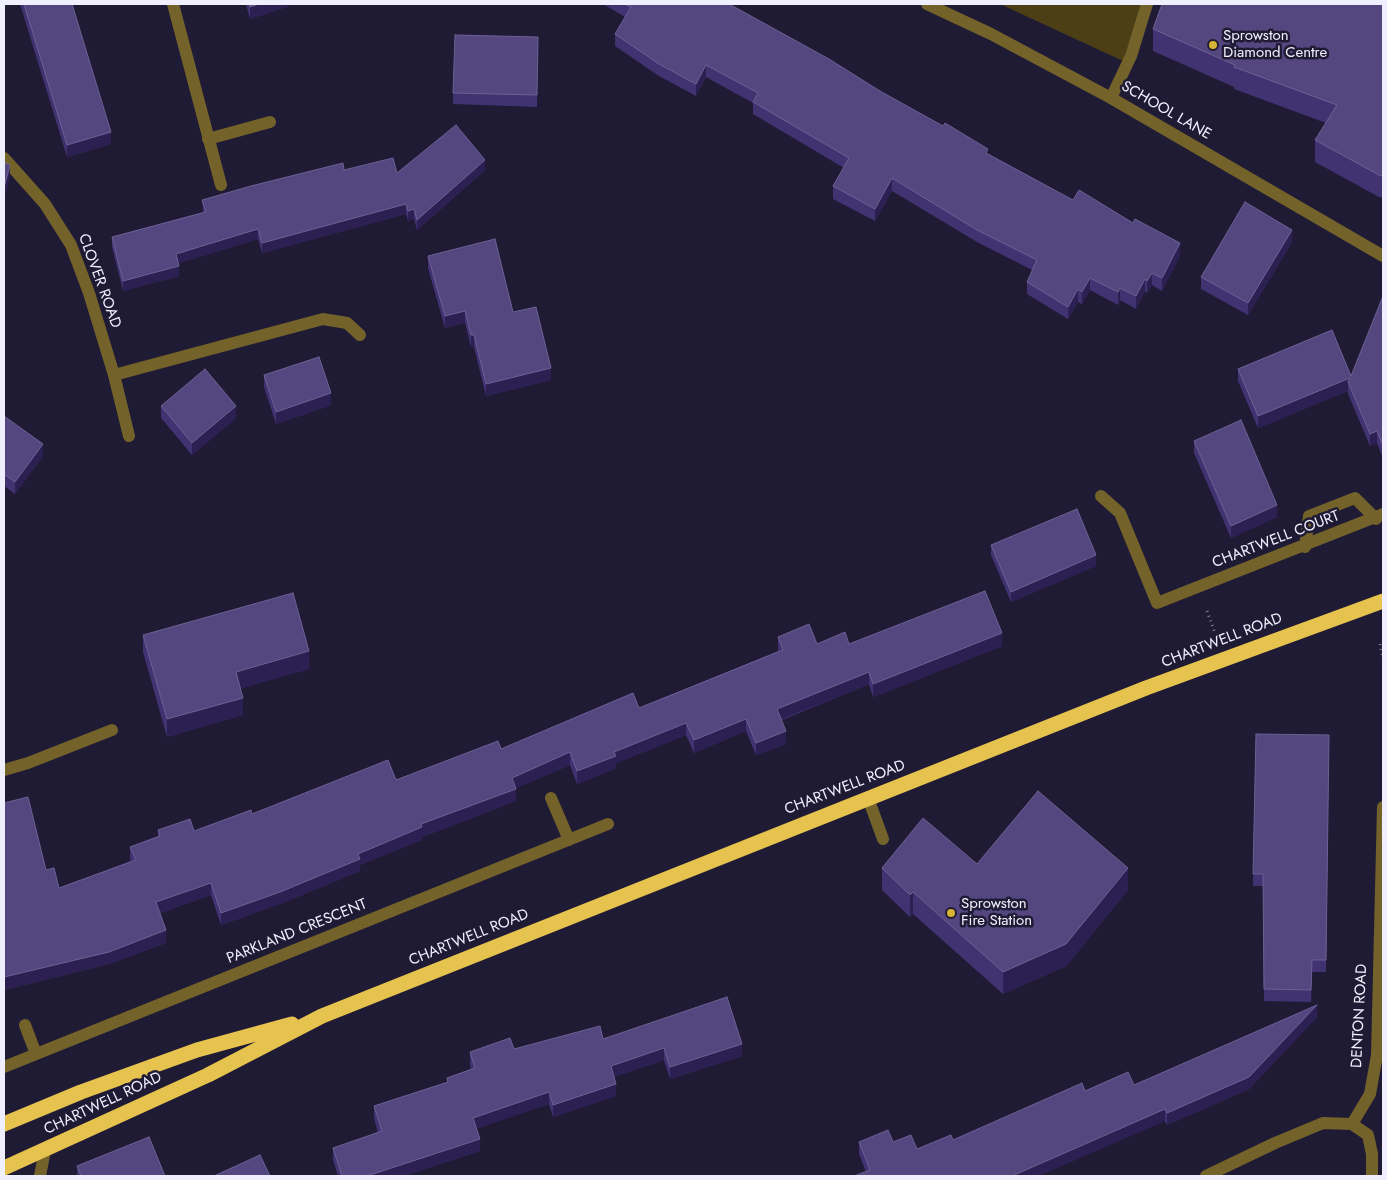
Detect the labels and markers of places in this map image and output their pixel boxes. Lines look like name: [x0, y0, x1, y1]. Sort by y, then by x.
place label: Sprowston Diamond Centre: [1223, 27, 1327, 62]
marker: Sprowston Diamond Centre: [1207, 39, 1219, 51]
place label: Sprowston Fire Station: [961, 895, 1032, 930]
marker: Sprowston Fire Station: [945, 907, 957, 919]

